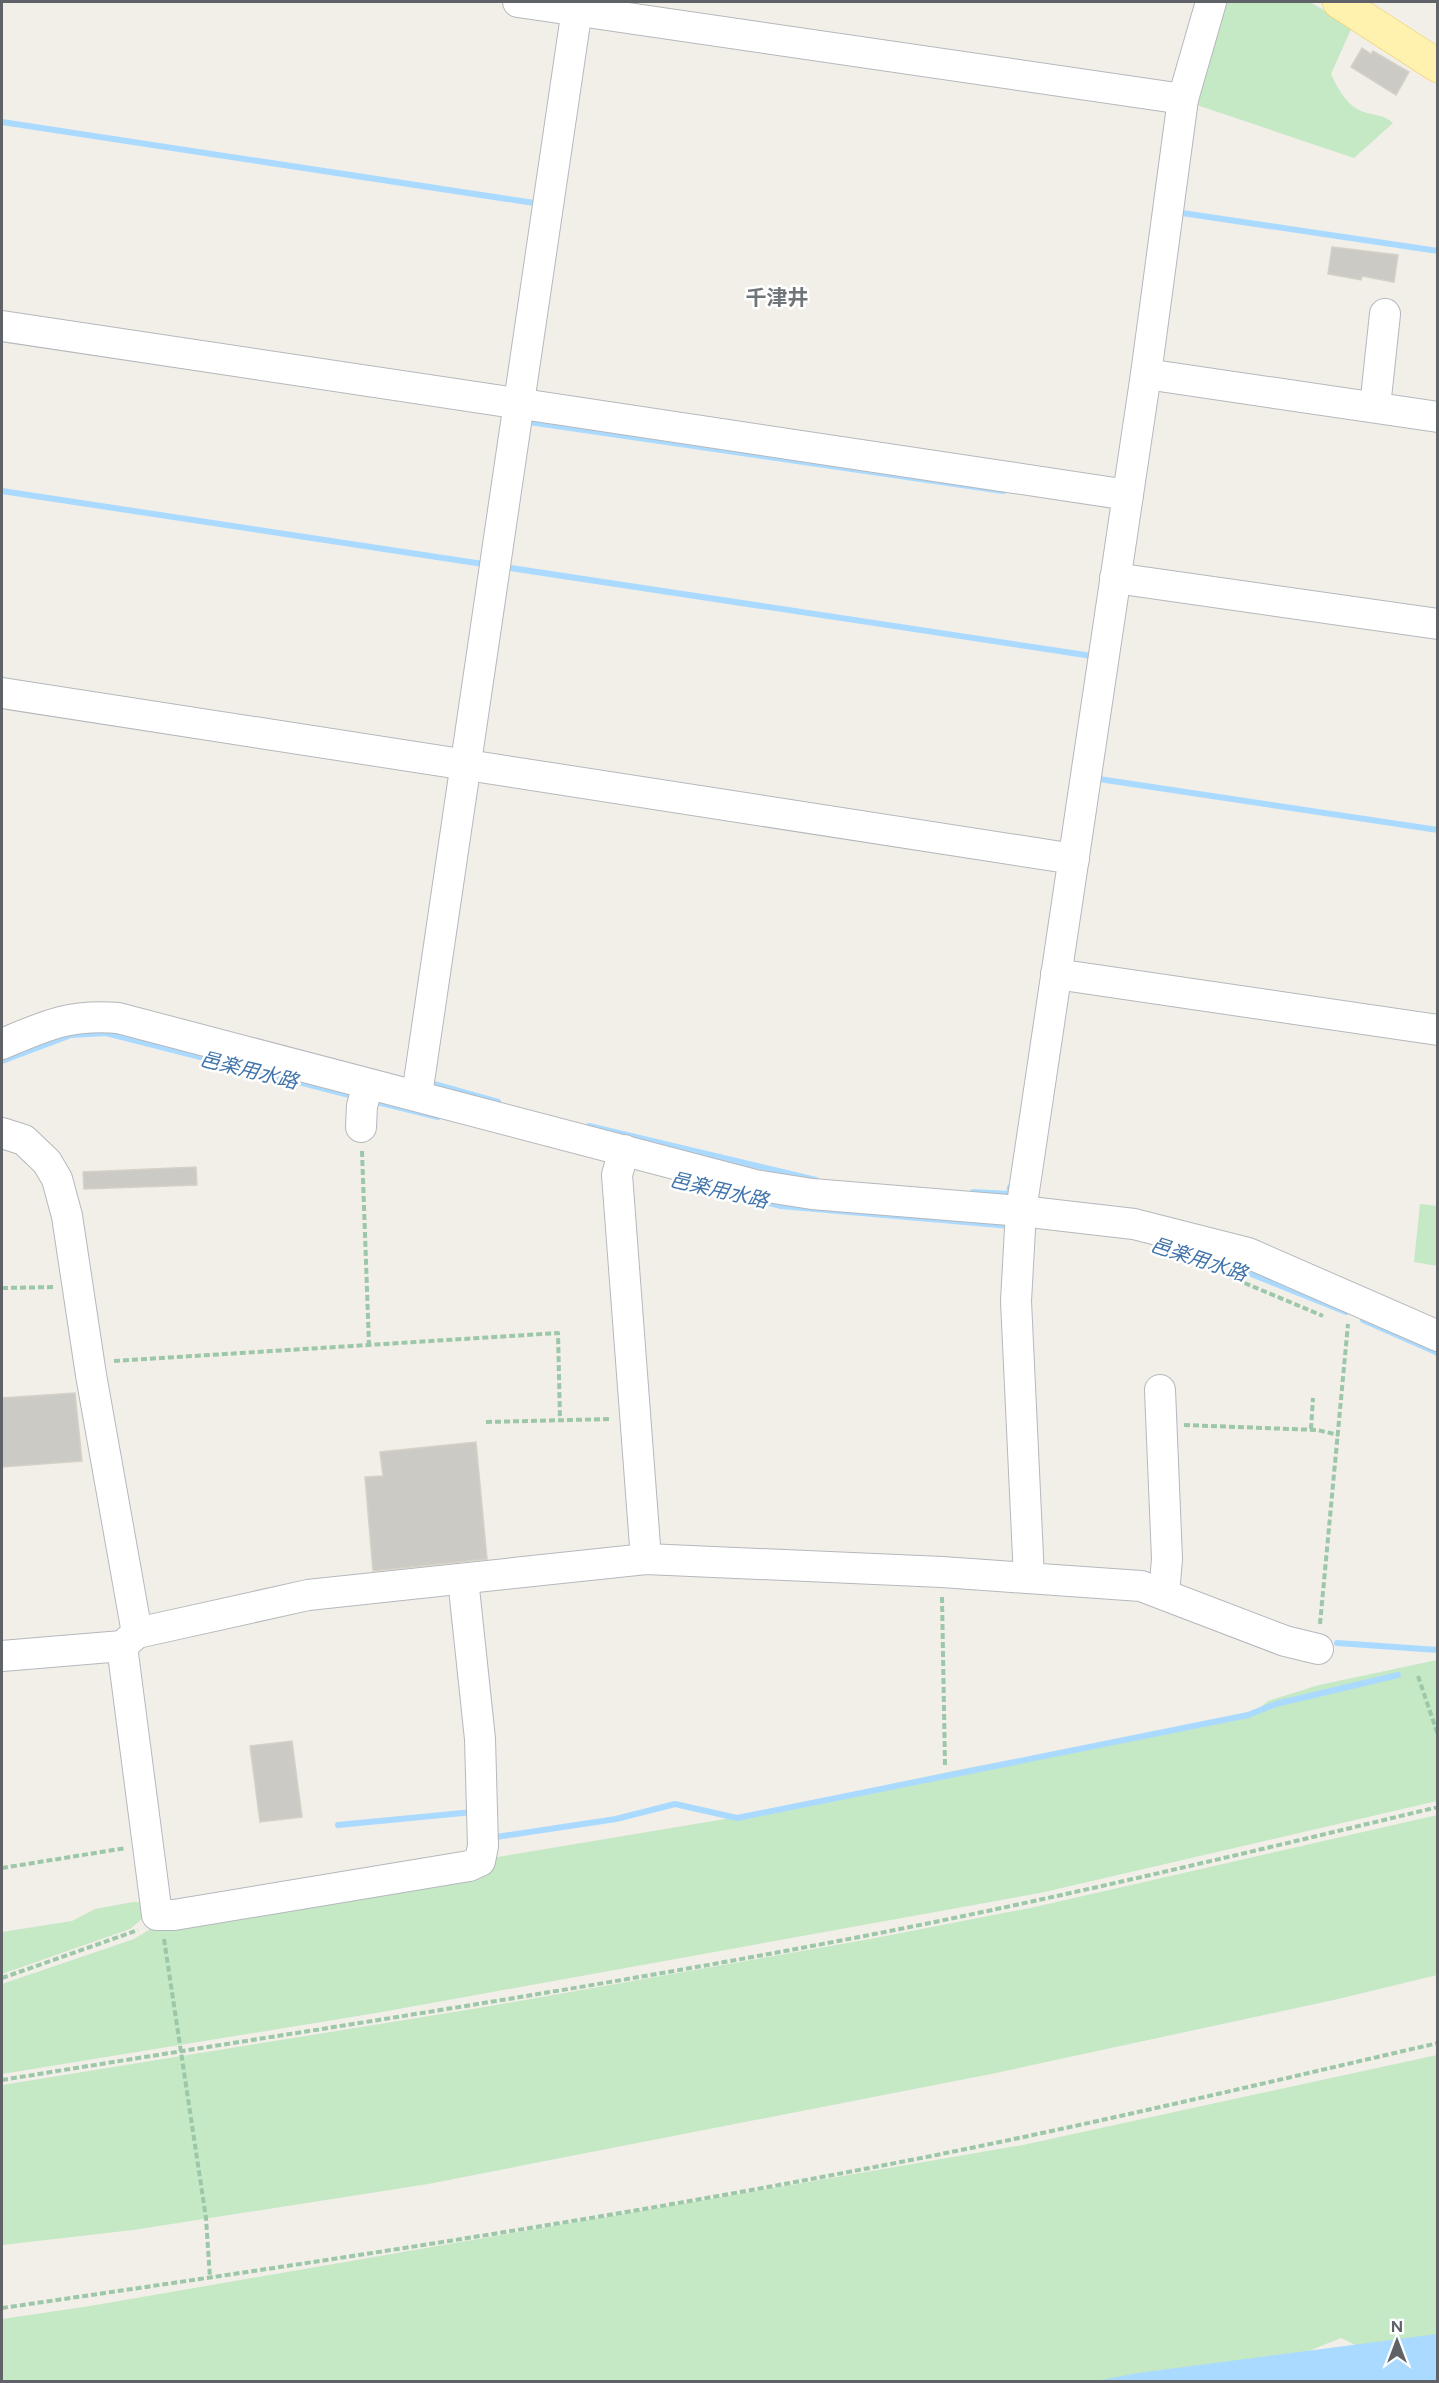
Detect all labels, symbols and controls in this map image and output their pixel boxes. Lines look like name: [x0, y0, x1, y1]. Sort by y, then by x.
district label: 千津井: [746, 285, 809, 310]
water label: 邑楽用水路: [198, 1046, 302, 1094]
water label: 邑楽用水路: [668, 1167, 772, 1213]
water label: 邑楽用水路: [1148, 1232, 1252, 1286]
north arrow: [1367, 2311, 1427, 2371]
text: N: [1391, 2317, 1403, 2336]

